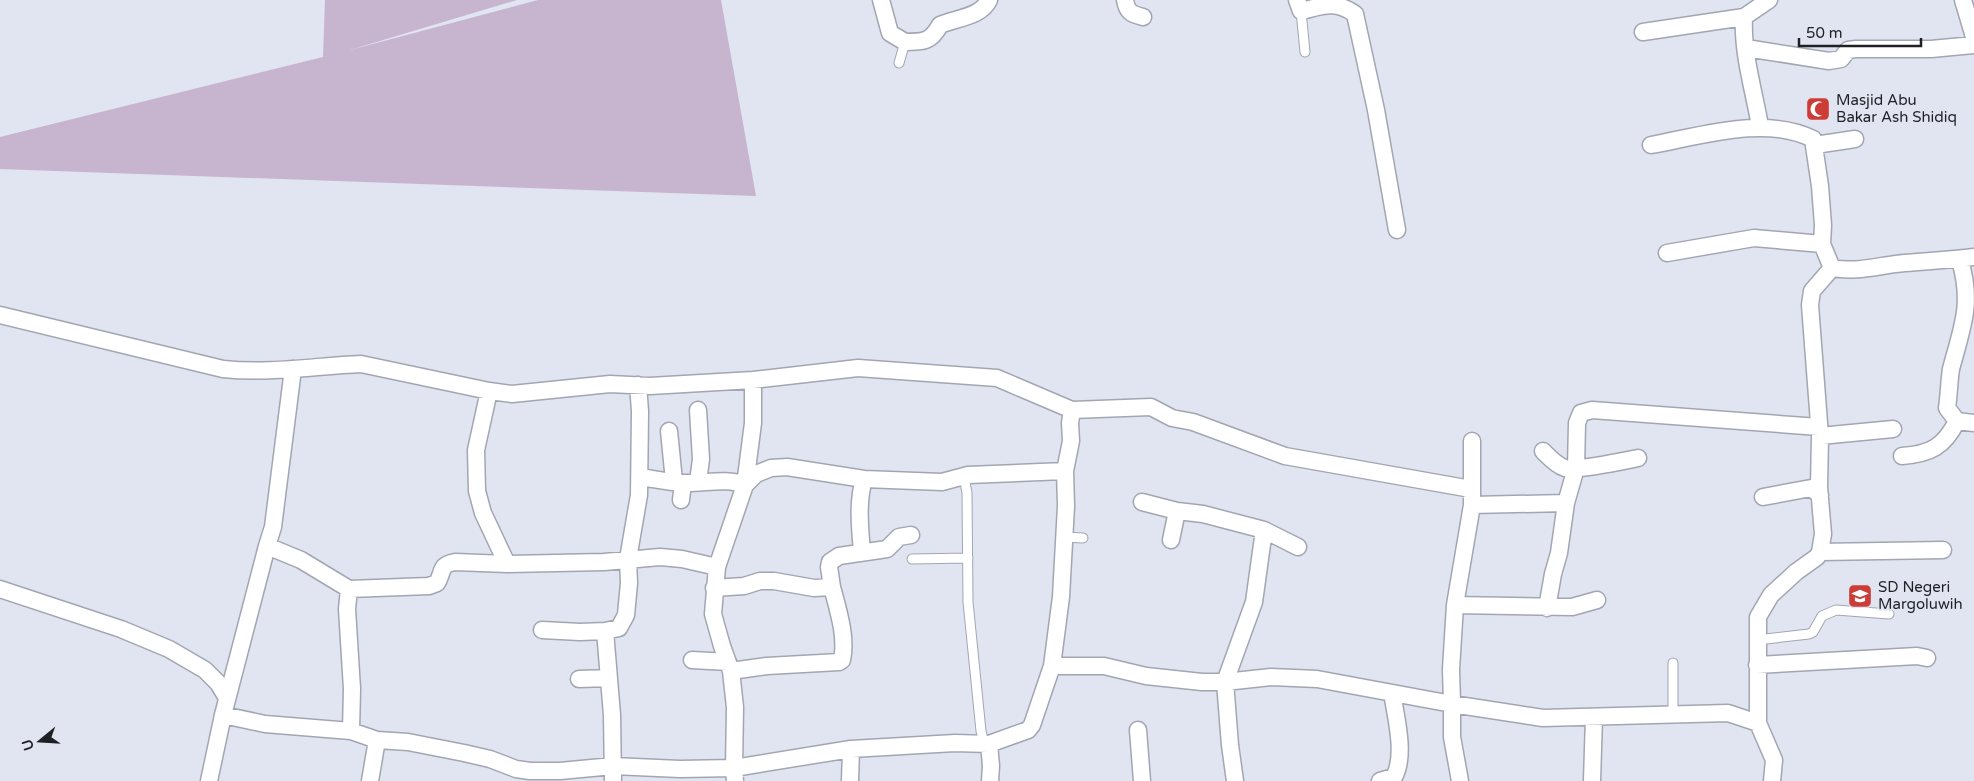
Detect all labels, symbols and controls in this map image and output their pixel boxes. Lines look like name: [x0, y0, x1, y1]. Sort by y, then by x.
scale bar: [1799, 15, 1922, 47]
text: 50 m: [1806, 24, 1843, 42]
place label: Masjid Abu Bakar Ash Shidiq: [1836, 91, 1957, 126]
mosque icon: Masjid Abu Bakar Ash Shidiq: [1805, 96, 1831, 122]
place label: SD Negeri Margoluwih: [1878, 578, 1963, 613]
school or university icon: SD Negeri Margoluwih: [1847, 583, 1873, 609]
north arrow: [15, 716, 65, 766]
text: U: [18, 737, 38, 753]

